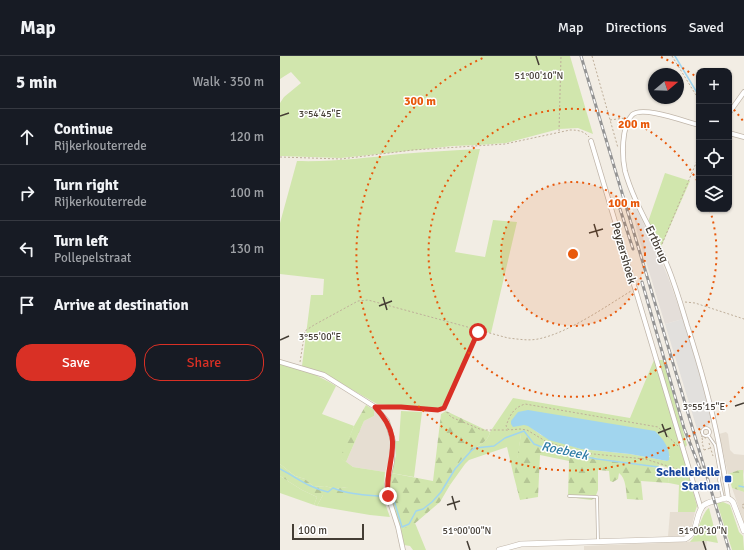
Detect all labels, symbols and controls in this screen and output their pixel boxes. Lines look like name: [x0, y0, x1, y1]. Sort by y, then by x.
text: Map: [20, 16, 56, 40]
text: Map: [558, 19, 584, 36]
text: Directions: [606, 19, 667, 36]
text: Saved: [689, 19, 724, 36]
north arrow: [648, 68, 684, 104]
map controls: [696, 68, 732, 212]
button: +: [696, 68, 732, 104]
text: 51°00'10"N: [515, 70, 563, 82]
text: 5 min: [16, 72, 57, 93]
text: Walk · 350 m: [193, 74, 264, 90]
text: 300 m: [404, 94, 436, 109]
button: −: [696, 104, 732, 140]
text: 3°54'45"E: [299, 108, 341, 120]
text: 200 m: [618, 117, 650, 132]
text: Continue: [54, 120, 113, 138]
icon: ahead: [16, 126, 38, 148]
text: 120 m: [230, 129, 264, 145]
text: Rijkerkouterrede: [54, 138, 147, 154]
button: locate: [696, 140, 732, 176]
text: Turn right: [54, 176, 119, 194]
button: layers: [696, 176, 732, 212]
icon: right: [16, 182, 38, 204]
text: 100 m: [230, 185, 264, 201]
text: Rijkerkouterrede: [54, 194, 147, 210]
text: 100 m: [608, 196, 640, 211]
street label: Peyzershoek: [608, 220, 639, 286]
street label: Ertbrug: [641, 223, 672, 265]
text: Turn left: [54, 232, 108, 250]
icon: left: [16, 238, 38, 260]
text: 130 m: [230, 241, 264, 257]
centre of rings: [566, 247, 580, 261]
text: Pollepelstraat: [54, 250, 131, 266]
icon: arrive: [16, 294, 38, 316]
text: Arrive at destination: [54, 296, 189, 314]
route start: [469, 323, 487, 341]
text: 3°55'00"E: [299, 331, 341, 343]
button: Save: [16, 344, 136, 381]
button: Share: [144, 344, 264, 381]
text: 3°55'15"E: [683, 401, 725, 413]
water label: Roebeek: [540, 438, 591, 464]
place label: Schellebelle Station: [656, 465, 720, 494]
marker: Schellebelle Station: [723, 474, 733, 484]
route end: [379, 487, 397, 505]
scale bar: [292, 522, 364, 541]
text: 100 m: [298, 524, 327, 537]
text: 51°00'00"N: [443, 525, 491, 537]
text: 51°00'10"N: [679, 525, 727, 537]

